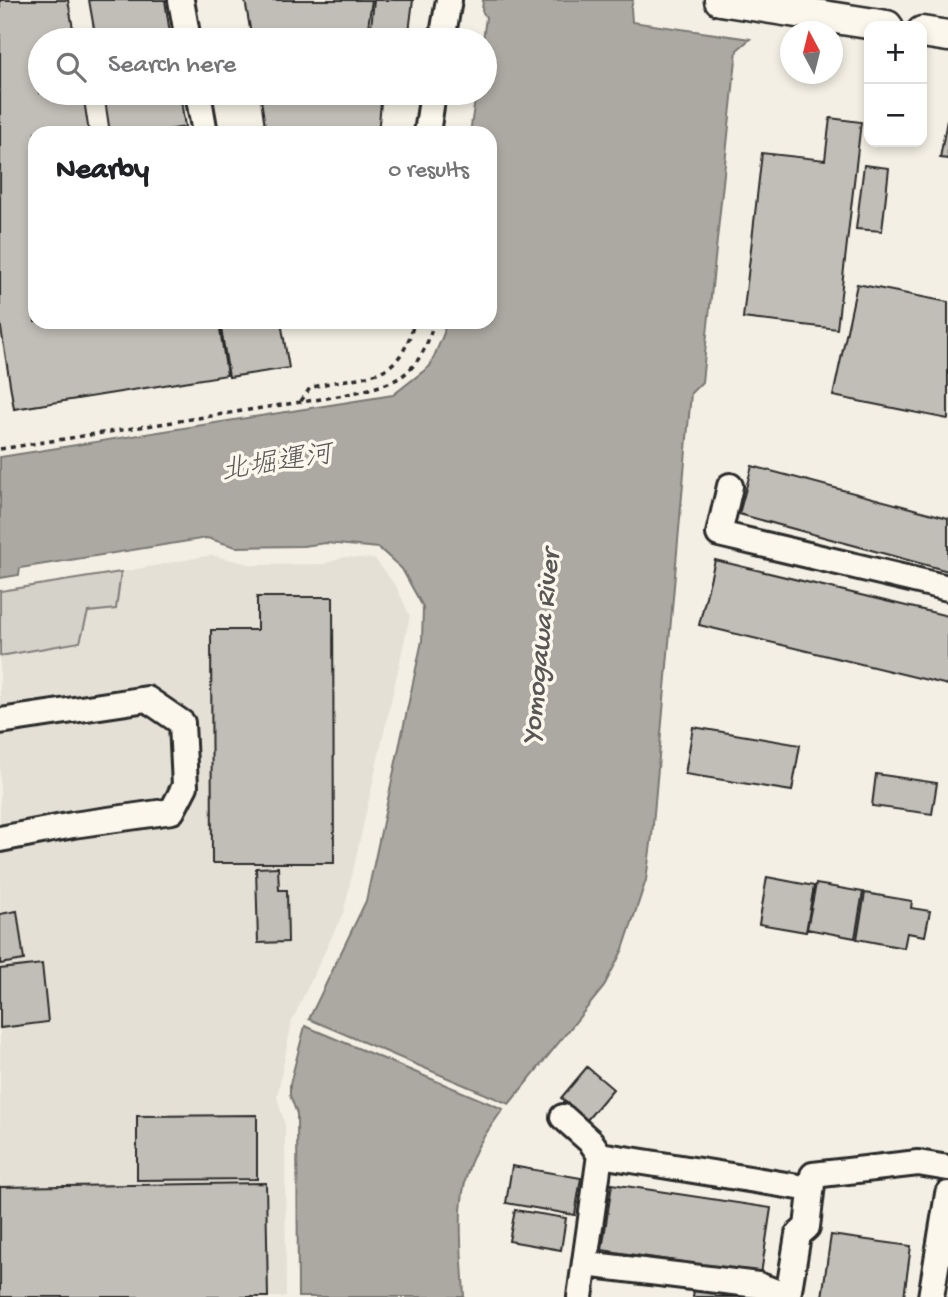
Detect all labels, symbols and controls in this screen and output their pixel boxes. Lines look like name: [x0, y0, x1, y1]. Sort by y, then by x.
north arrow: [780, 21, 843, 84]
map controls: [864, 21, 927, 147]
button: +: [864, 21, 927, 84]
search box: [28, 28, 497, 105]
icon: search: [52, 48, 90, 86]
text: Search here: [108, 51, 236, 82]
button: −: [864, 84, 927, 147]
text: Nearby: [56, 154, 149, 189]
text: 0 results: [388, 158, 469, 185]
water label: 北堀運河: [219, 439, 339, 490]
water label: Yomogawa River: [516, 544, 570, 746]

